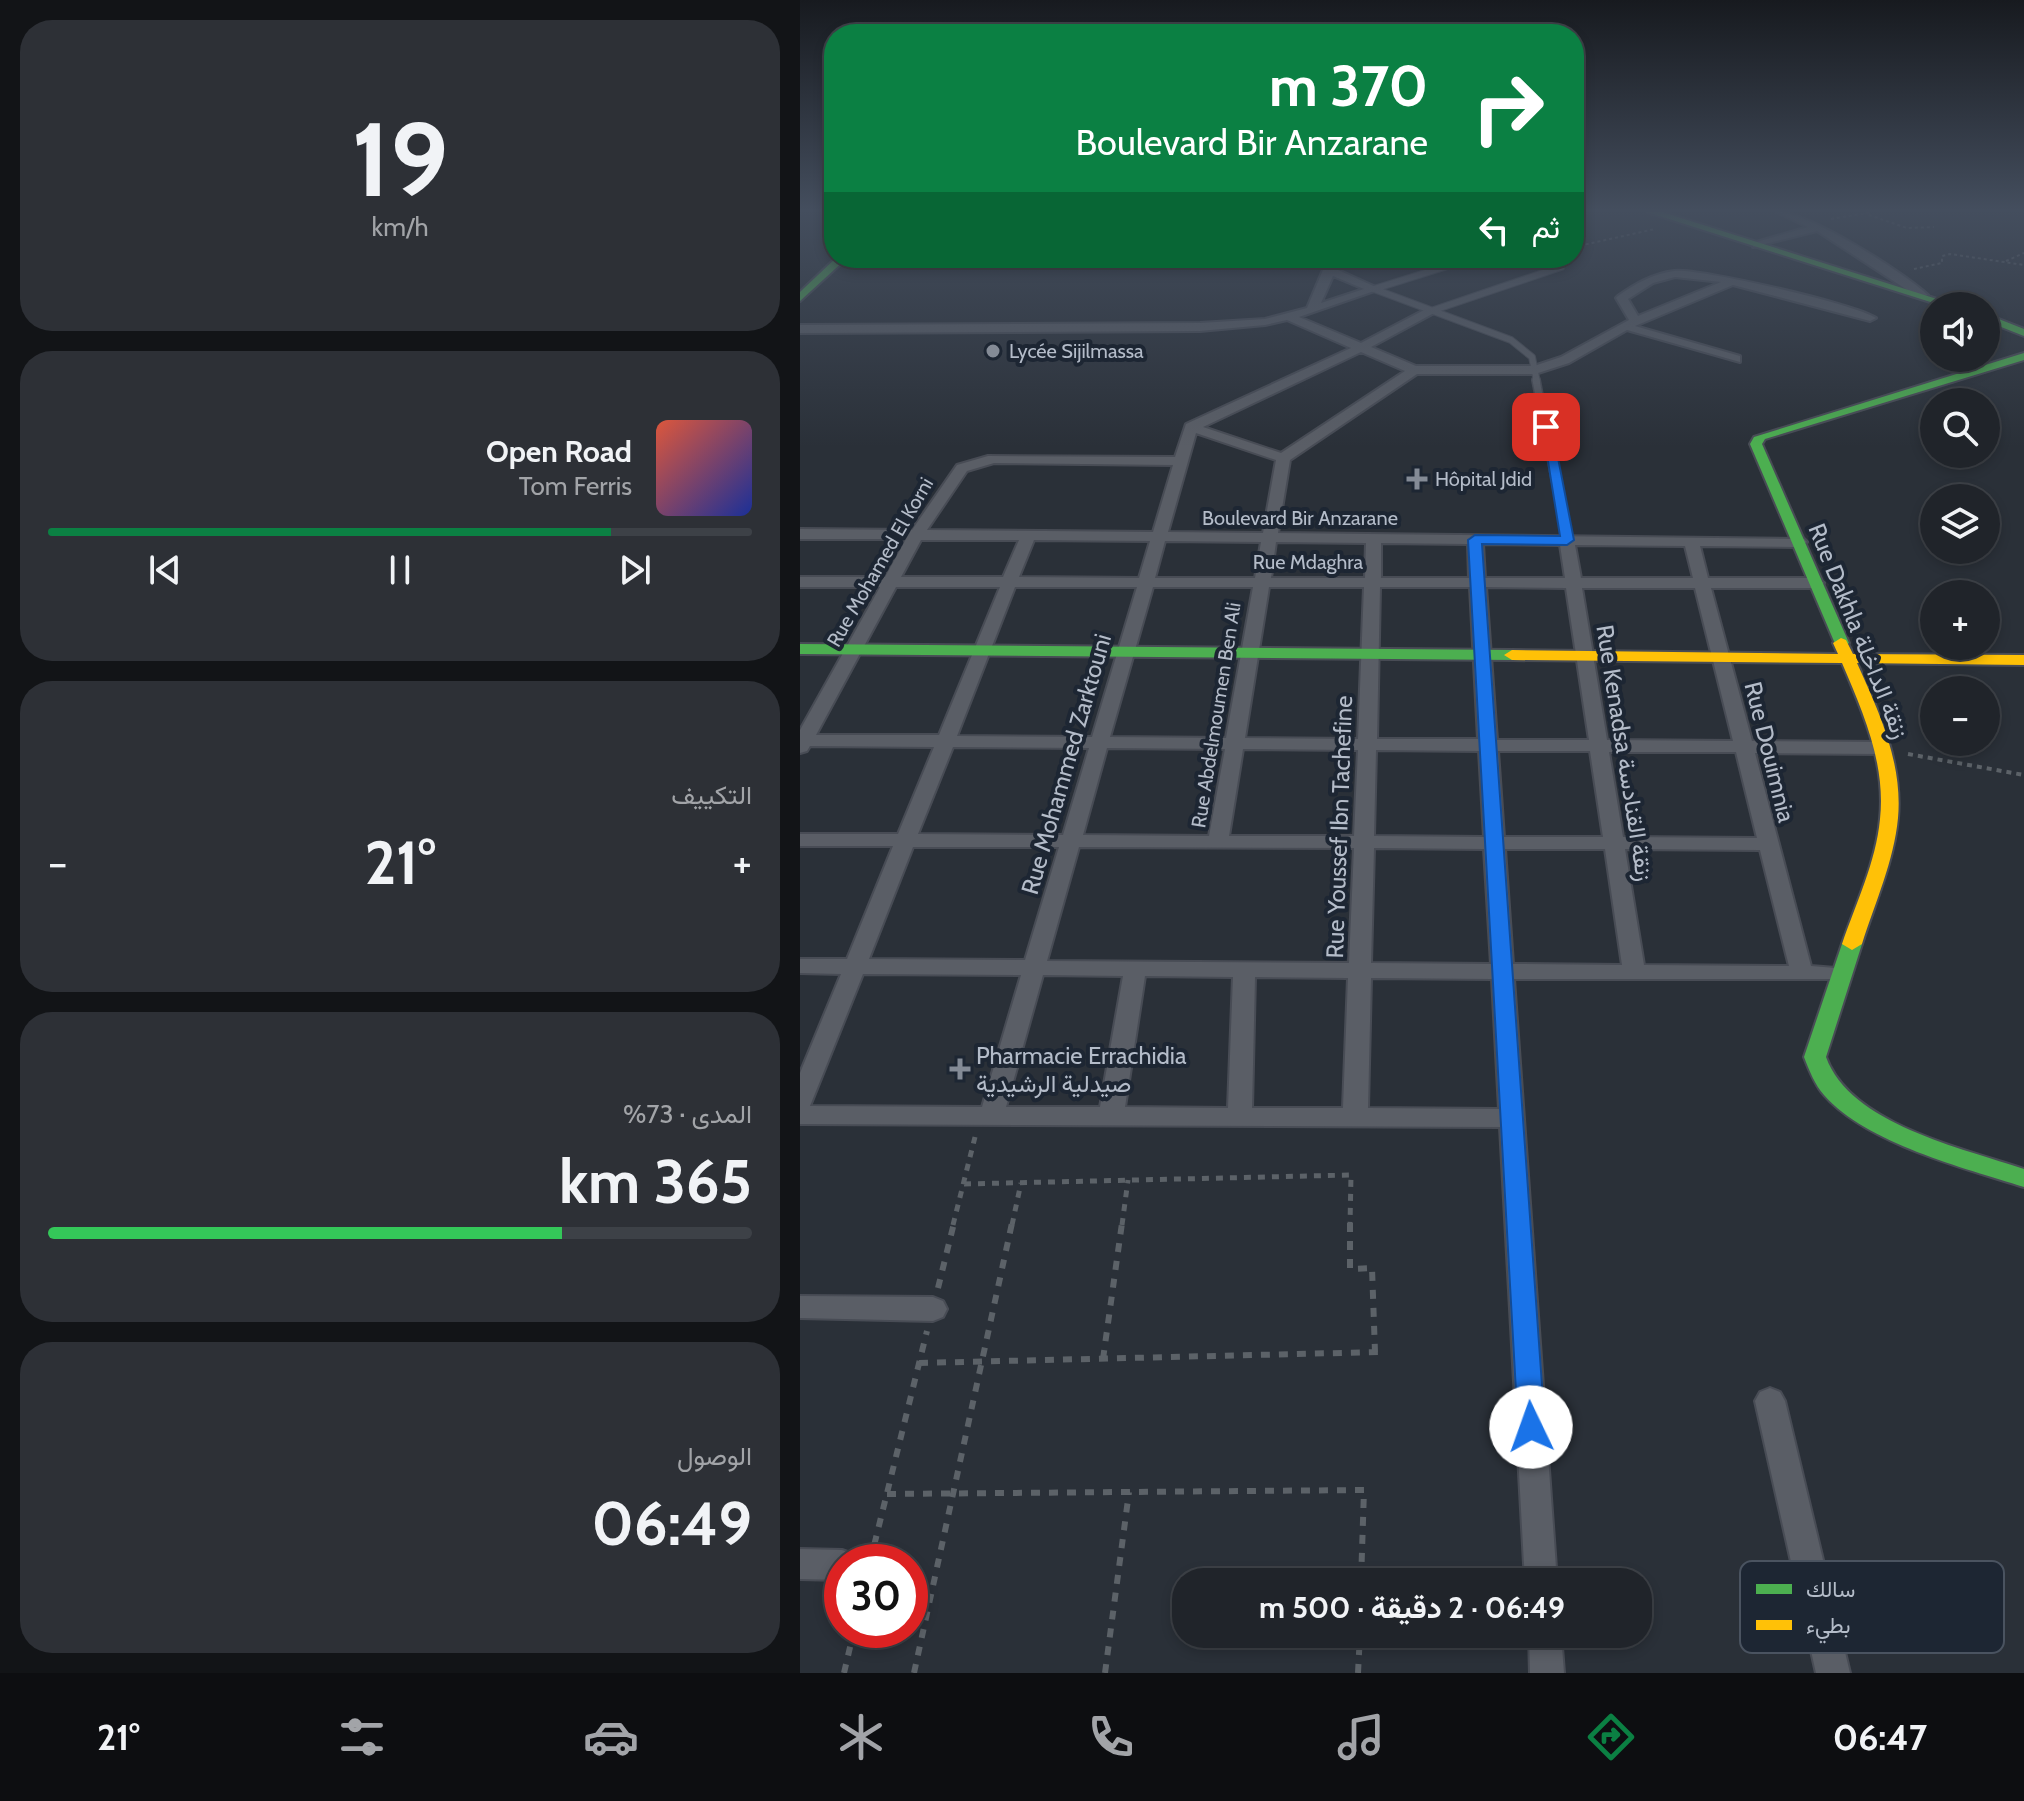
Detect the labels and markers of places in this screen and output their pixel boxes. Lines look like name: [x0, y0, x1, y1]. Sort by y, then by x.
place label: Lycée Sijilmassa: [1009, 339, 1144, 363]
marker: Lycée Sijilmassa: [984, 342, 1002, 360]
pin: [1512, 393, 1580, 461]
place label: Hôpital Jdid: [1435, 467, 1532, 491]
marker: Hôpital Jdid: [1406, 468, 1428, 490]
place label: Pharmacie Errachidia صيدلية الرشيدية: [976, 1041, 1187, 1099]
marker: Pharmacie Errachidia صيدلية الرشيدية: [951, 1060, 969, 1078]

